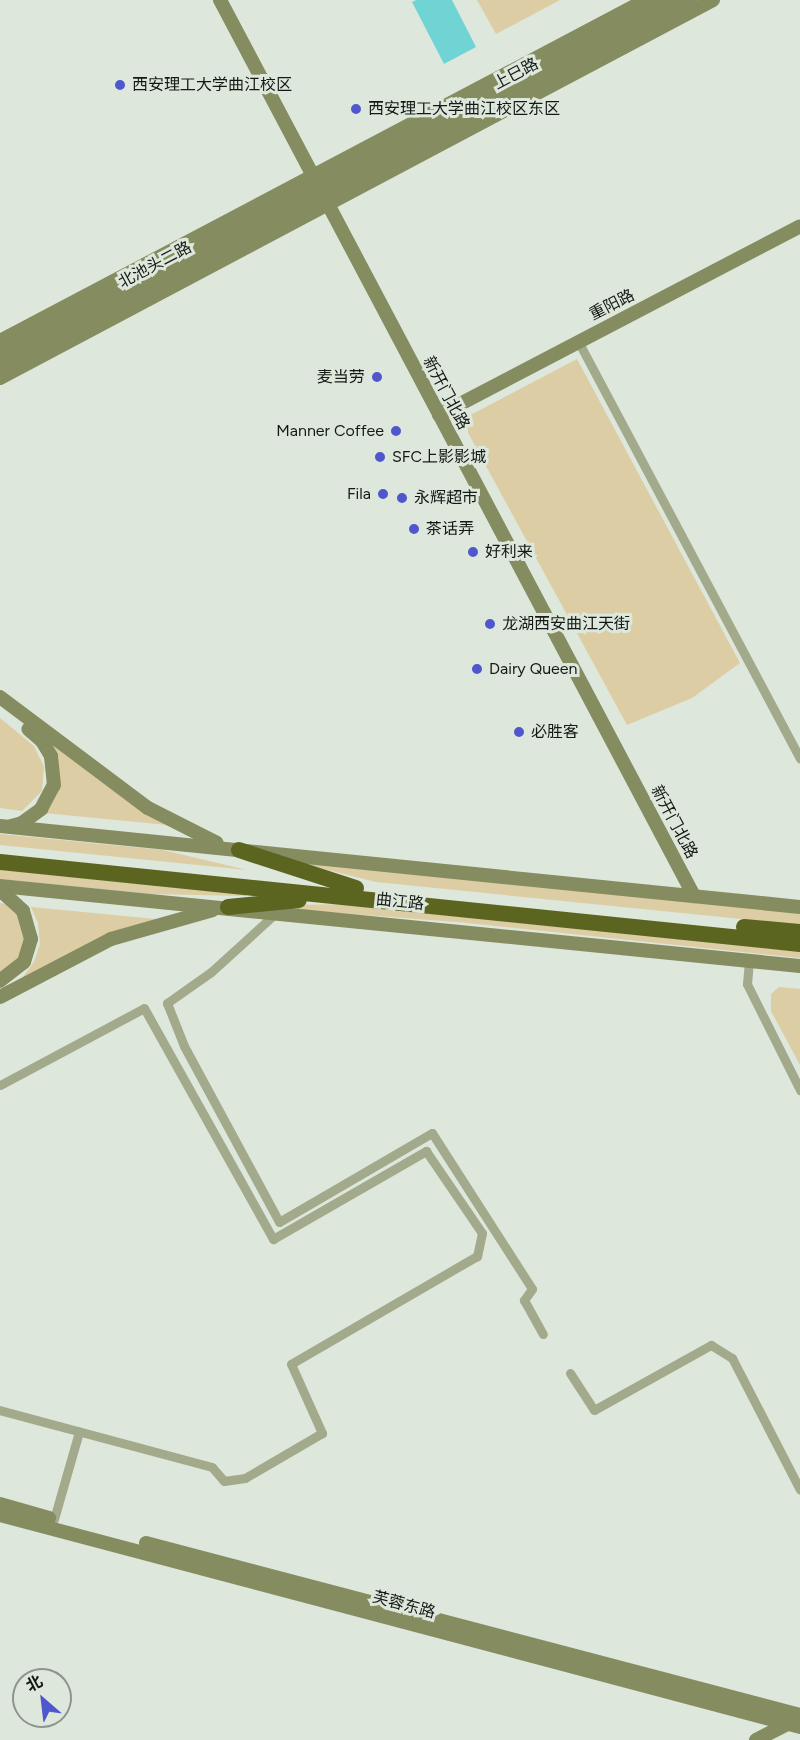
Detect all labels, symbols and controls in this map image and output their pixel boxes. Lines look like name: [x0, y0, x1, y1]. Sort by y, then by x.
street label: 上巳路: [490, 54, 542, 94]
place label: 西安理工大学曲江校区: [132, 75, 292, 95]
marker: 西安理工大学曲江校区: [113, 78, 127, 92]
place label: 西安理工大学曲江校区东区: [368, 99, 560, 119]
marker: 西安理工大学曲江校区东区: [349, 102, 363, 116]
street label: 北池头二路: [115, 238, 195, 292]
street label: 重阳路: [586, 286, 638, 324]
street label: 新开门北路: [419, 353, 473, 433]
place label: 麦当劳: [317, 367, 365, 387]
marker: 麦当劳: [370, 370, 384, 384]
place label: Manner Coffee: [276, 421, 384, 441]
marker: Manner Coffee: [389, 424, 403, 438]
place label: SFC上影影城: [392, 447, 486, 467]
marker: SFC上影影城: [373, 450, 387, 464]
place label: Fila: [347, 484, 371, 504]
marker: Fila: [376, 487, 390, 501]
place label: 永辉超市: [414, 488, 478, 508]
marker: 永辉超市: [395, 491, 409, 505]
place label: 茶话弄: [426, 519, 474, 539]
marker: 茶话弄: [407, 522, 421, 536]
place label: 好利来: [485, 542, 533, 562]
marker: 好利来: [466, 545, 480, 559]
place label: 龙湖西安曲江天街: [502, 614, 630, 634]
marker: 龙湖西安曲江天街: [483, 617, 497, 631]
place label: Dairy Queen: [489, 659, 577, 679]
marker: Dairy Queen: [470, 662, 484, 676]
place label: 必胜客: [531, 722, 579, 742]
marker: 必胜客: [512, 725, 526, 739]
street label: 新开门北路: [647, 782, 701, 862]
street label: 曲江路: [375, 890, 425, 914]
street label: 芙蓉东路: [371, 1587, 437, 1623]
north arrow: [12, 1668, 72, 1728]
text: 北: [23, 1671, 46, 1696]

